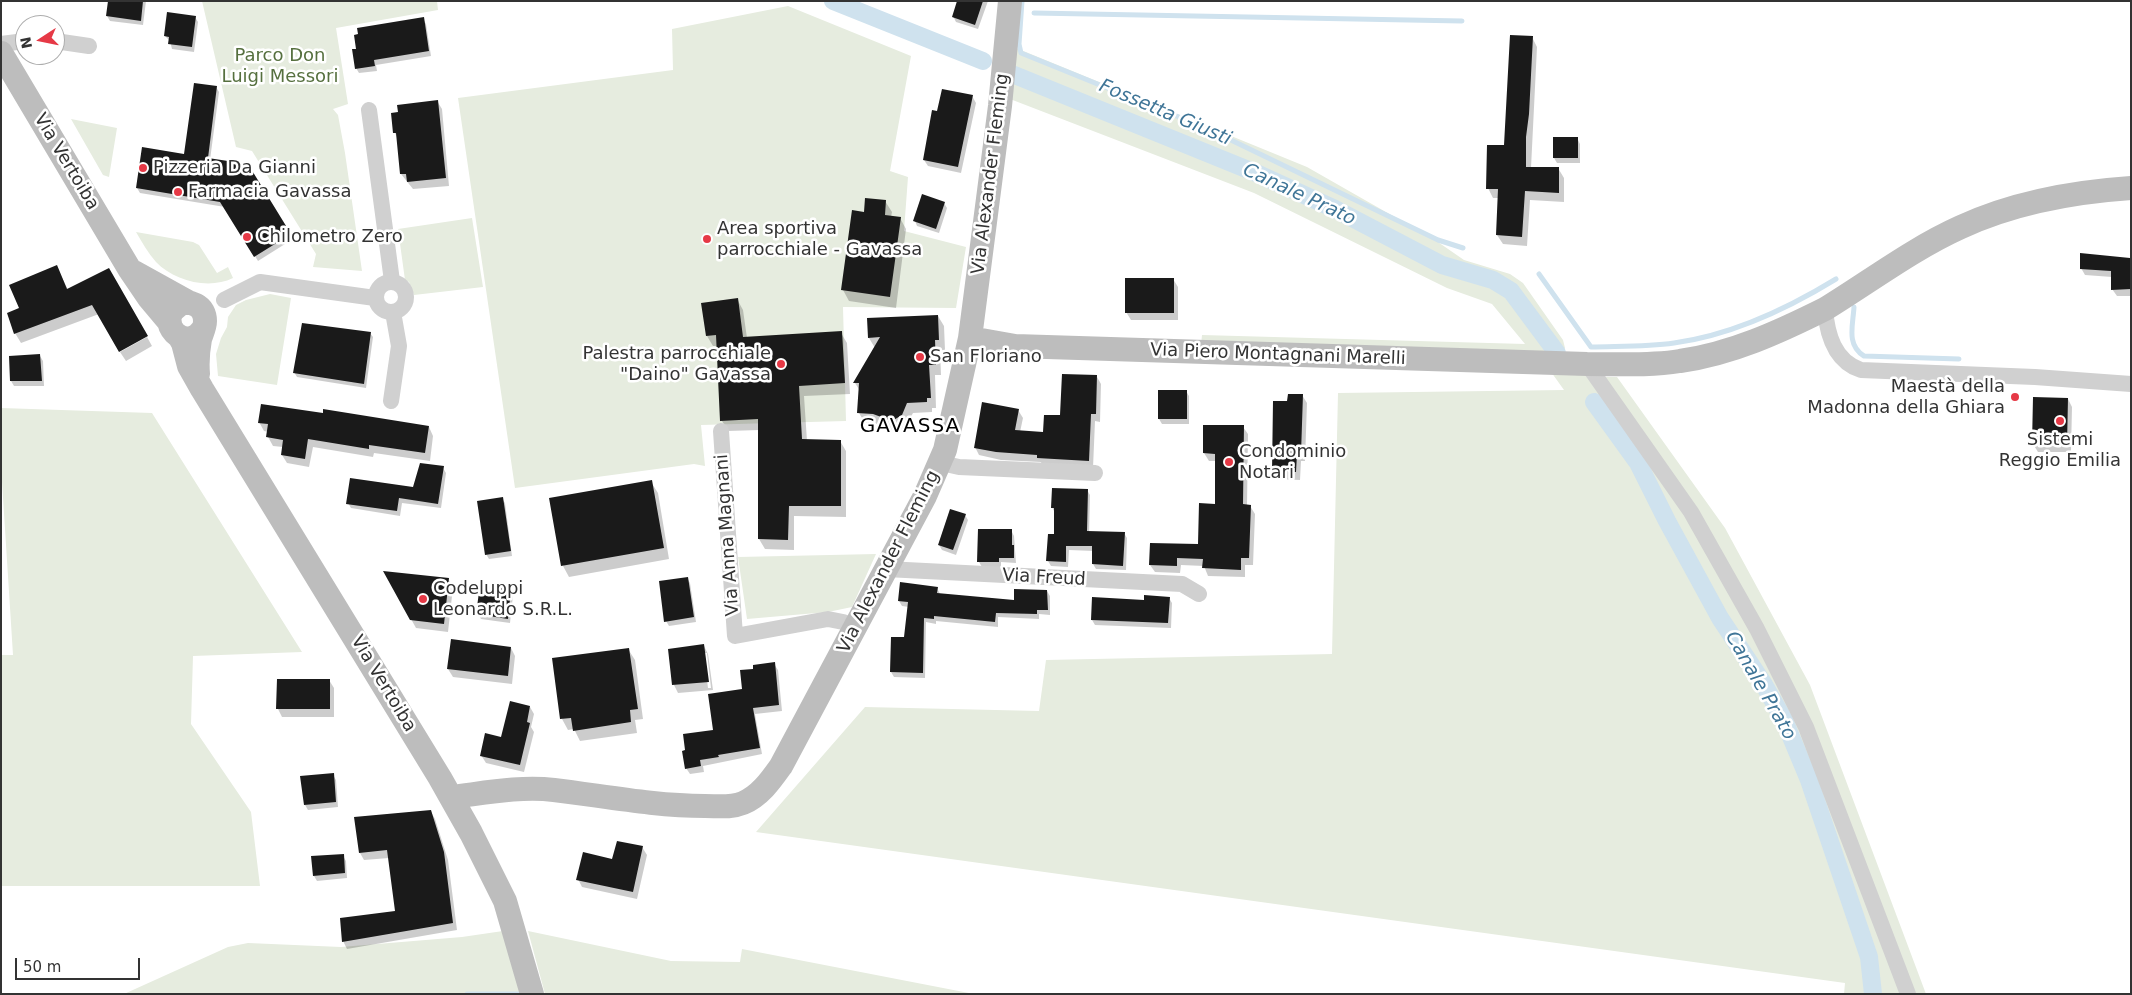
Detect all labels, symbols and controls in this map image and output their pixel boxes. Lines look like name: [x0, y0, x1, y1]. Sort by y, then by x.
north arrow: [15, 15, 65, 65]
text: N: [17, 35, 35, 50]
park label: Parco Don Luigi Messori: [221, 45, 339, 88]
street label: Via Alexander Fleming: [968, 72, 1014, 276]
water label: Fossetta Giusti: [1096, 75, 1234, 151]
street label: Via Vertoiba: [29, 110, 103, 214]
place label: Pizzeria Da Gianni: [153, 157, 316, 179]
water label: Canale Prato: [1239, 159, 1359, 231]
marker: Pizzeria Da Gianni: [137, 162, 149, 174]
place label: Farmacia Gavassa: [188, 181, 351, 203]
marker: Farmacia Gavassa: [172, 186, 184, 198]
place label: Area sportiva parrocchiale - Gavassa: [717, 218, 922, 260]
place label: Chilometro Zero: [257, 226, 403, 248]
marker: Chilometro Zero: [241, 231, 253, 243]
marker: Area sportiva parrocchiale - Gavassa: [701, 233, 713, 245]
street label: Via Piero Montagnani Marelli: [1150, 340, 1406, 370]
place label: Palestra parrocchiale "Daino" Gavassa: [582, 343, 771, 386]
place label: San Floriano: [930, 346, 1042, 368]
marker: San Floriano: [914, 351, 926, 363]
marker: Palestra parrocchiale "Daino" Gavassa: [775, 358, 787, 370]
place label: Maestà della Madonna della Ghiara: [1807, 376, 2005, 418]
marker: Maestà della Madonna della Ghiara: [2009, 391, 2021, 403]
district label: GAVASSA: [859, 415, 961, 439]
marker: Sistemi Reggio Emilia: [2054, 415, 2066, 427]
place label: Sistemi Reggio Emilia: [1999, 429, 2121, 472]
place label: Condominio Notari: [1239, 441, 1346, 484]
street label: Via Anna Magnani: [712, 453, 744, 617]
marker: Condominio Notari: [1223, 456, 1235, 468]
street label: Via Alexander Fleming: [833, 467, 945, 657]
street label: Via Freud: [1002, 565, 1086, 591]
place label: Codeluppi Leonardo S.R.L.: [433, 578, 573, 620]
marker: Codeluppi Leonardo S.R.L.: [417, 593, 429, 605]
water label: Canale Prato: [1720, 628, 1800, 744]
street label: Via Vertoiba: [346, 632, 420, 736]
scale bar: [18, 948, 142, 980]
text: 50 m: [23, 958, 61, 976]

